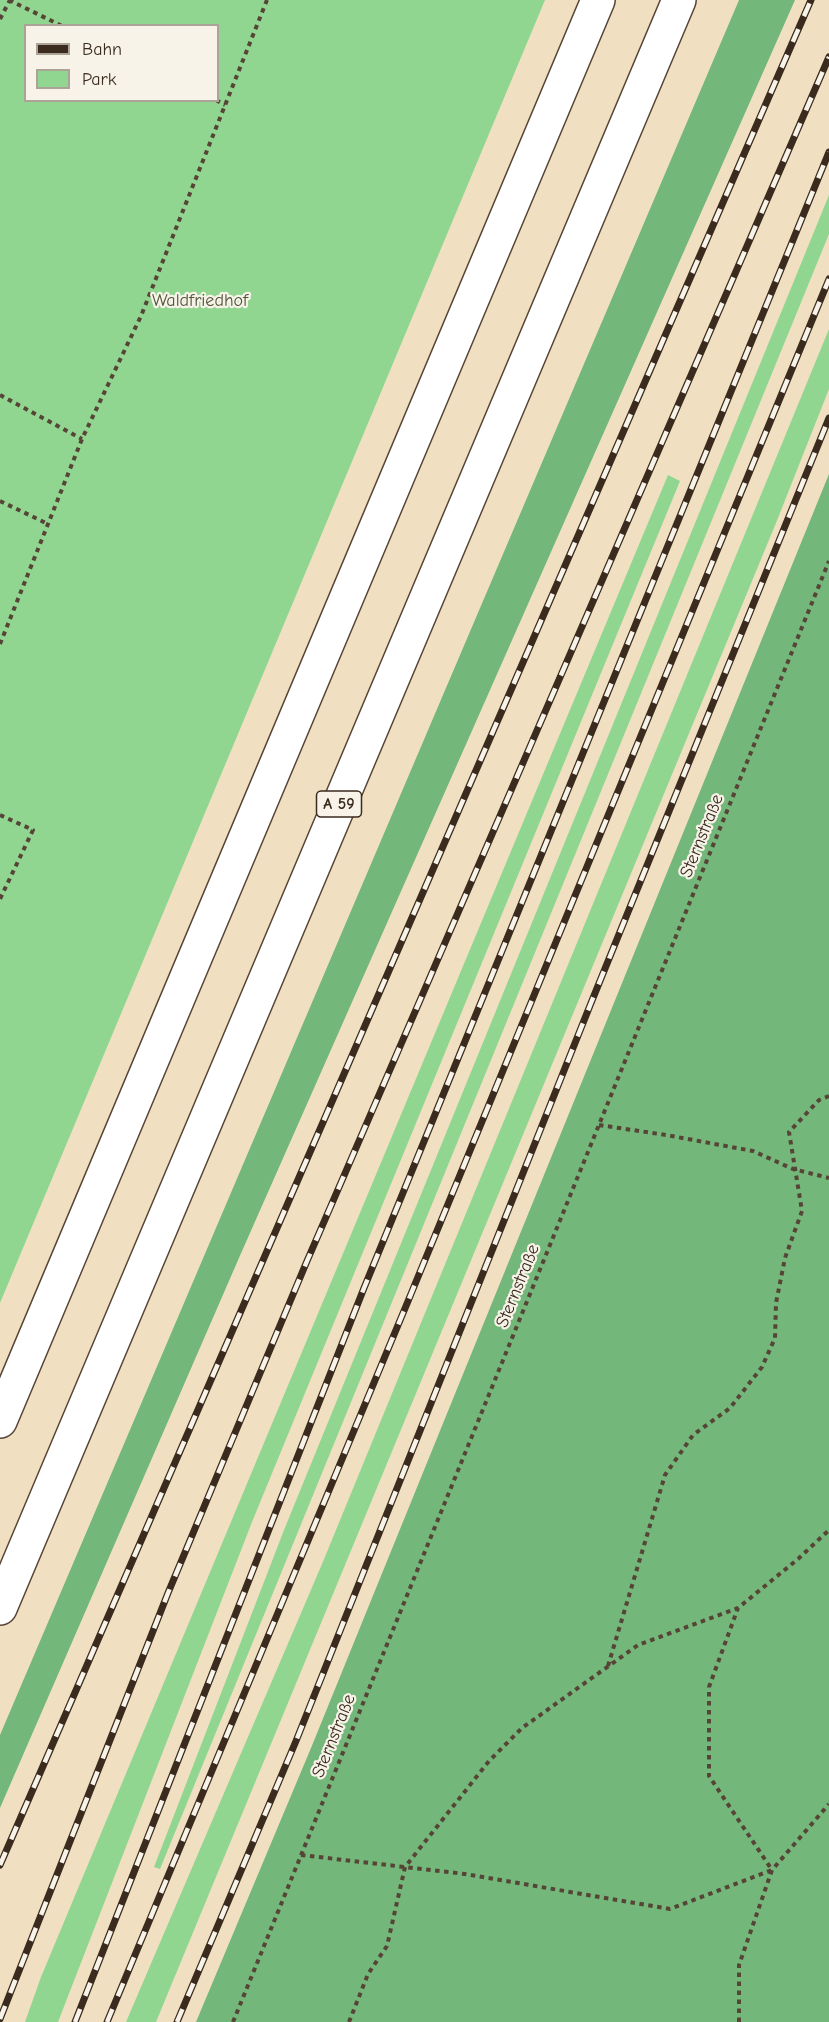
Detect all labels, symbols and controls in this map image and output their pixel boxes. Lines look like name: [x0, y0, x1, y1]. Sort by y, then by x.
legend: [24, 24, 219, 102]
text: Bahn: [82, 39, 122, 60]
text: Park: [82, 69, 116, 90]
park label: Waldfriedhof: [152, 290, 248, 312]
road number: A 59: [316, 791, 362, 817]
street label: Sternstraße: [676, 791, 728, 881]
street label: Sternstraße: [492, 1241, 544, 1331]
street label: Sternstraße: [308, 1691, 360, 1781]

